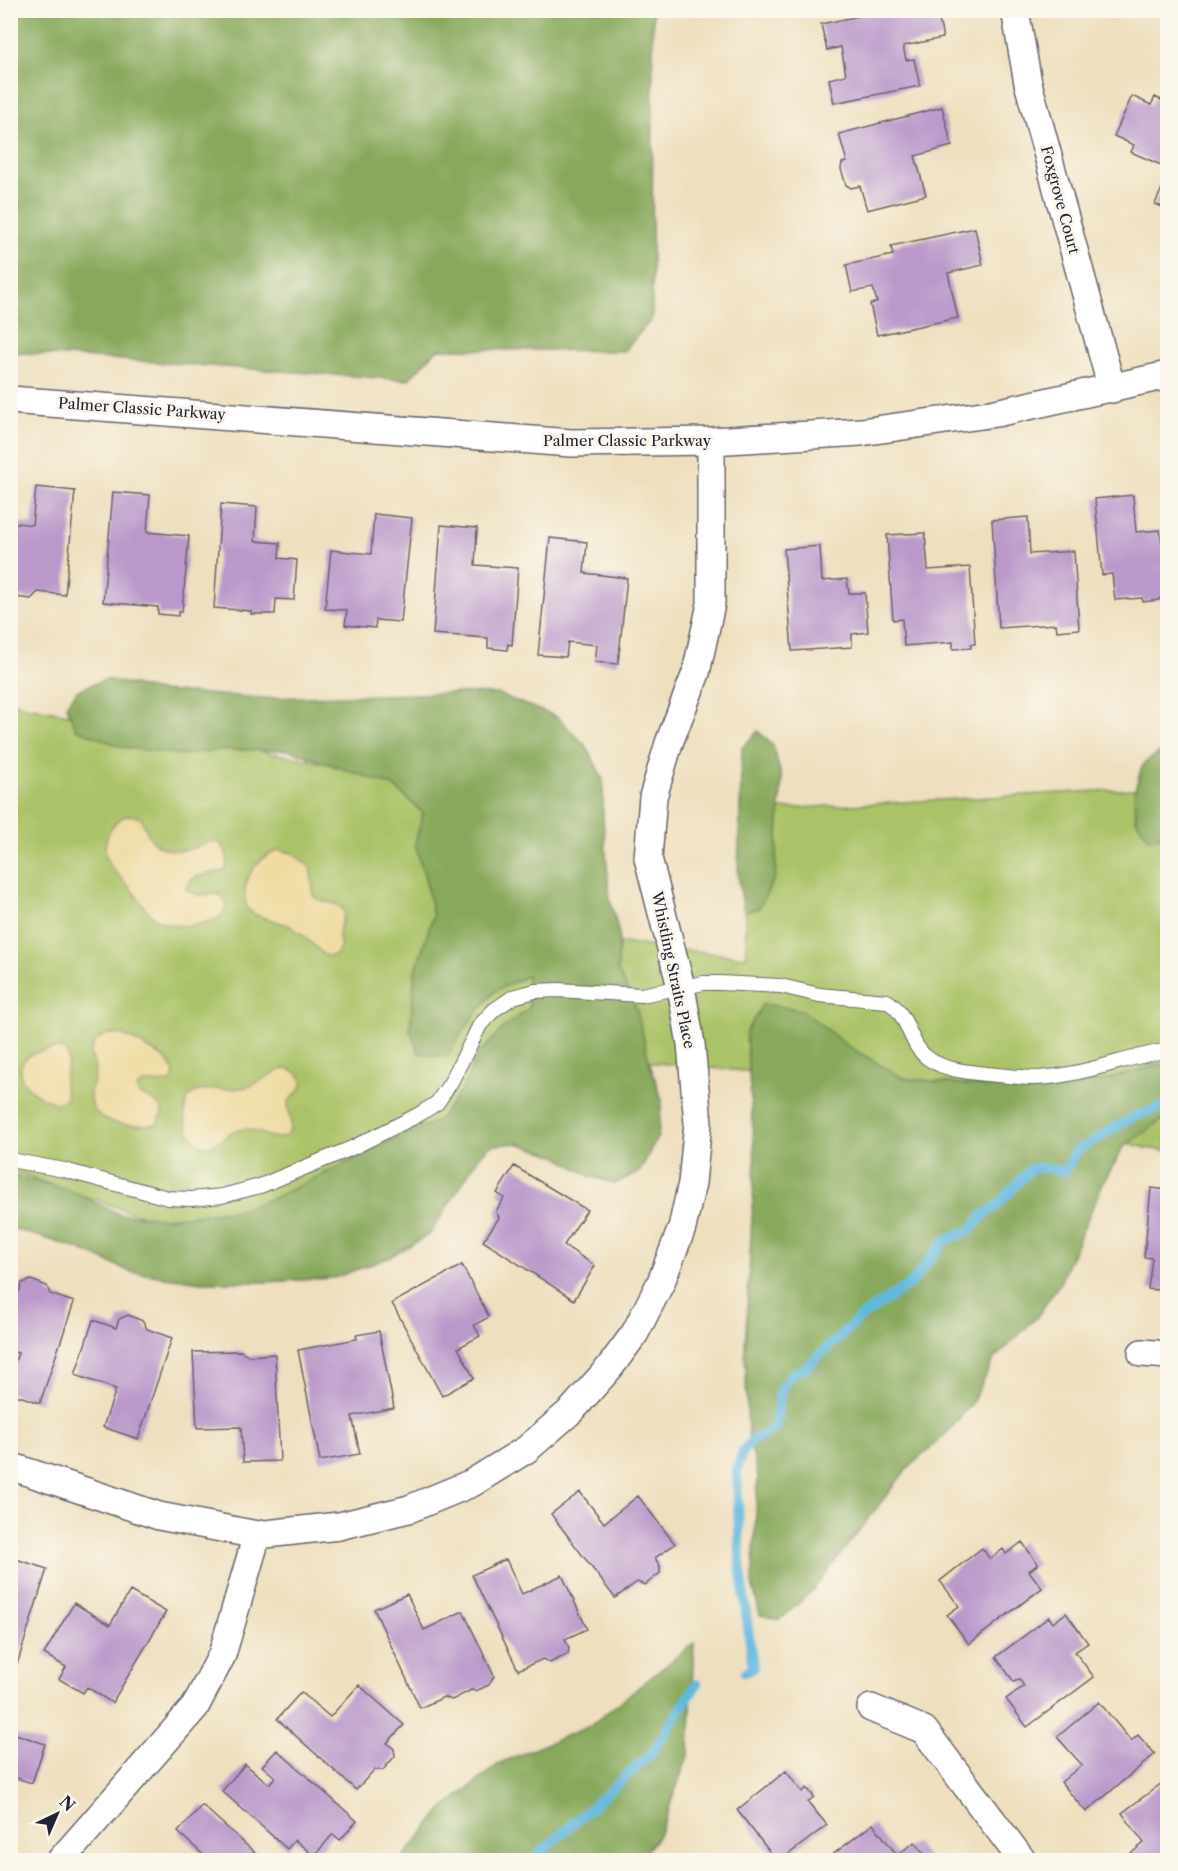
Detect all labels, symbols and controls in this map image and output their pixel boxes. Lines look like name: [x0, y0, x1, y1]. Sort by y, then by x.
street label: Foxgrove Court: [1037, 144, 1084, 257]
street label: Palmer Classic Parkway: [58, 393, 227, 424]
street label: Palmer Classic Parkway: [543, 431, 712, 450]
street label: Whistling Straits Place: [647, 889, 699, 1050]
north arrow: [27, 1784, 87, 1844]
text: N: [55, 1791, 79, 1815]

